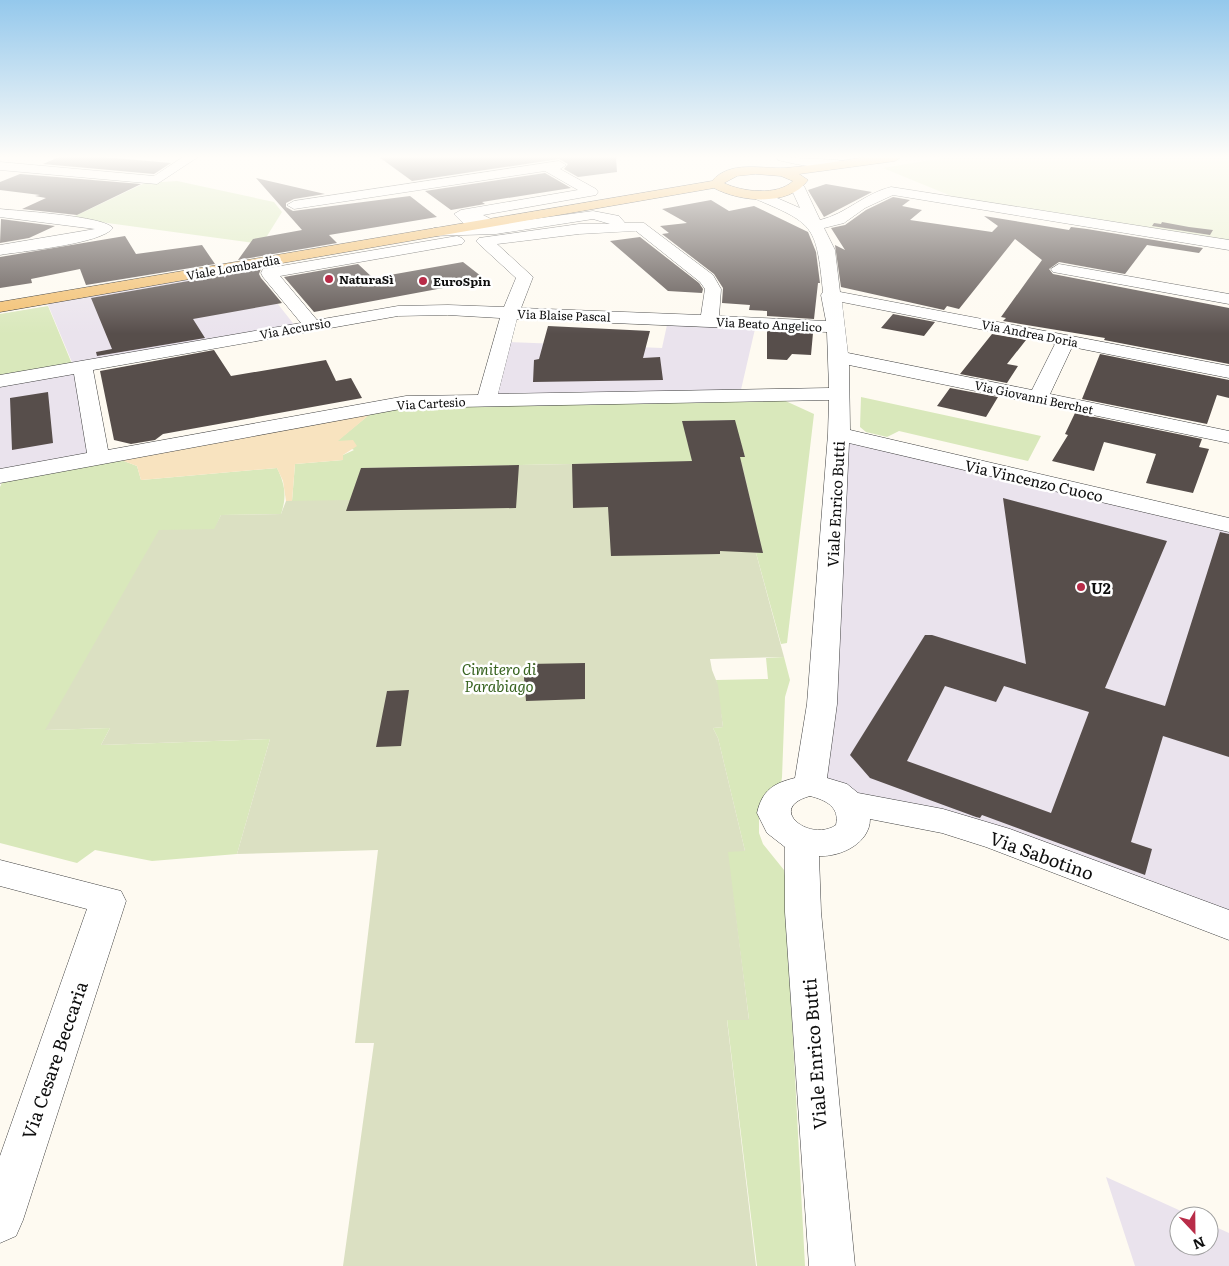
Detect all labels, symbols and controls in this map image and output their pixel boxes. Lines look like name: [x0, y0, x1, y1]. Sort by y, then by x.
street label: Viale Lombardia: [185, 250, 282, 284]
place label: NaturaSì: [339, 270, 394, 288]
place label: EuroSpin: [433, 272, 491, 290]
marker: NaturaSì: [323, 273, 335, 285]
marker: EuroSpin: [417, 275, 429, 287]
street label: Via Blaise Pascal: [517, 304, 611, 326]
street label: Via Beato Angelico: [716, 312, 822, 336]
street label: Via Accursio: [258, 313, 332, 343]
street label: Via Andrea Doria: [980, 315, 1080, 351]
street label: Via Giovanni Berchet: [973, 376, 1095, 418]
street label: Via Cartesio: [396, 392, 466, 414]
street label: Viale Enrico Butti: [820, 440, 850, 568]
street label: Via Vincenzo Cuoco: [962, 453, 1106, 507]
place label: U2: [1091, 576, 1111, 599]
marker: U2: [1075, 581, 1087, 593]
park label: Cimitero di Parabiago: [462, 657, 537, 697]
street label: Via Sabotino: [986, 824, 1098, 886]
street label: Via Cesare Beccaria: [14, 977, 94, 1143]
street label: Viale Enrico Butti: [795, 977, 833, 1131]
north arrow: [1169, 1206, 1219, 1256]
text: N: [1190, 1233, 1208, 1256]

